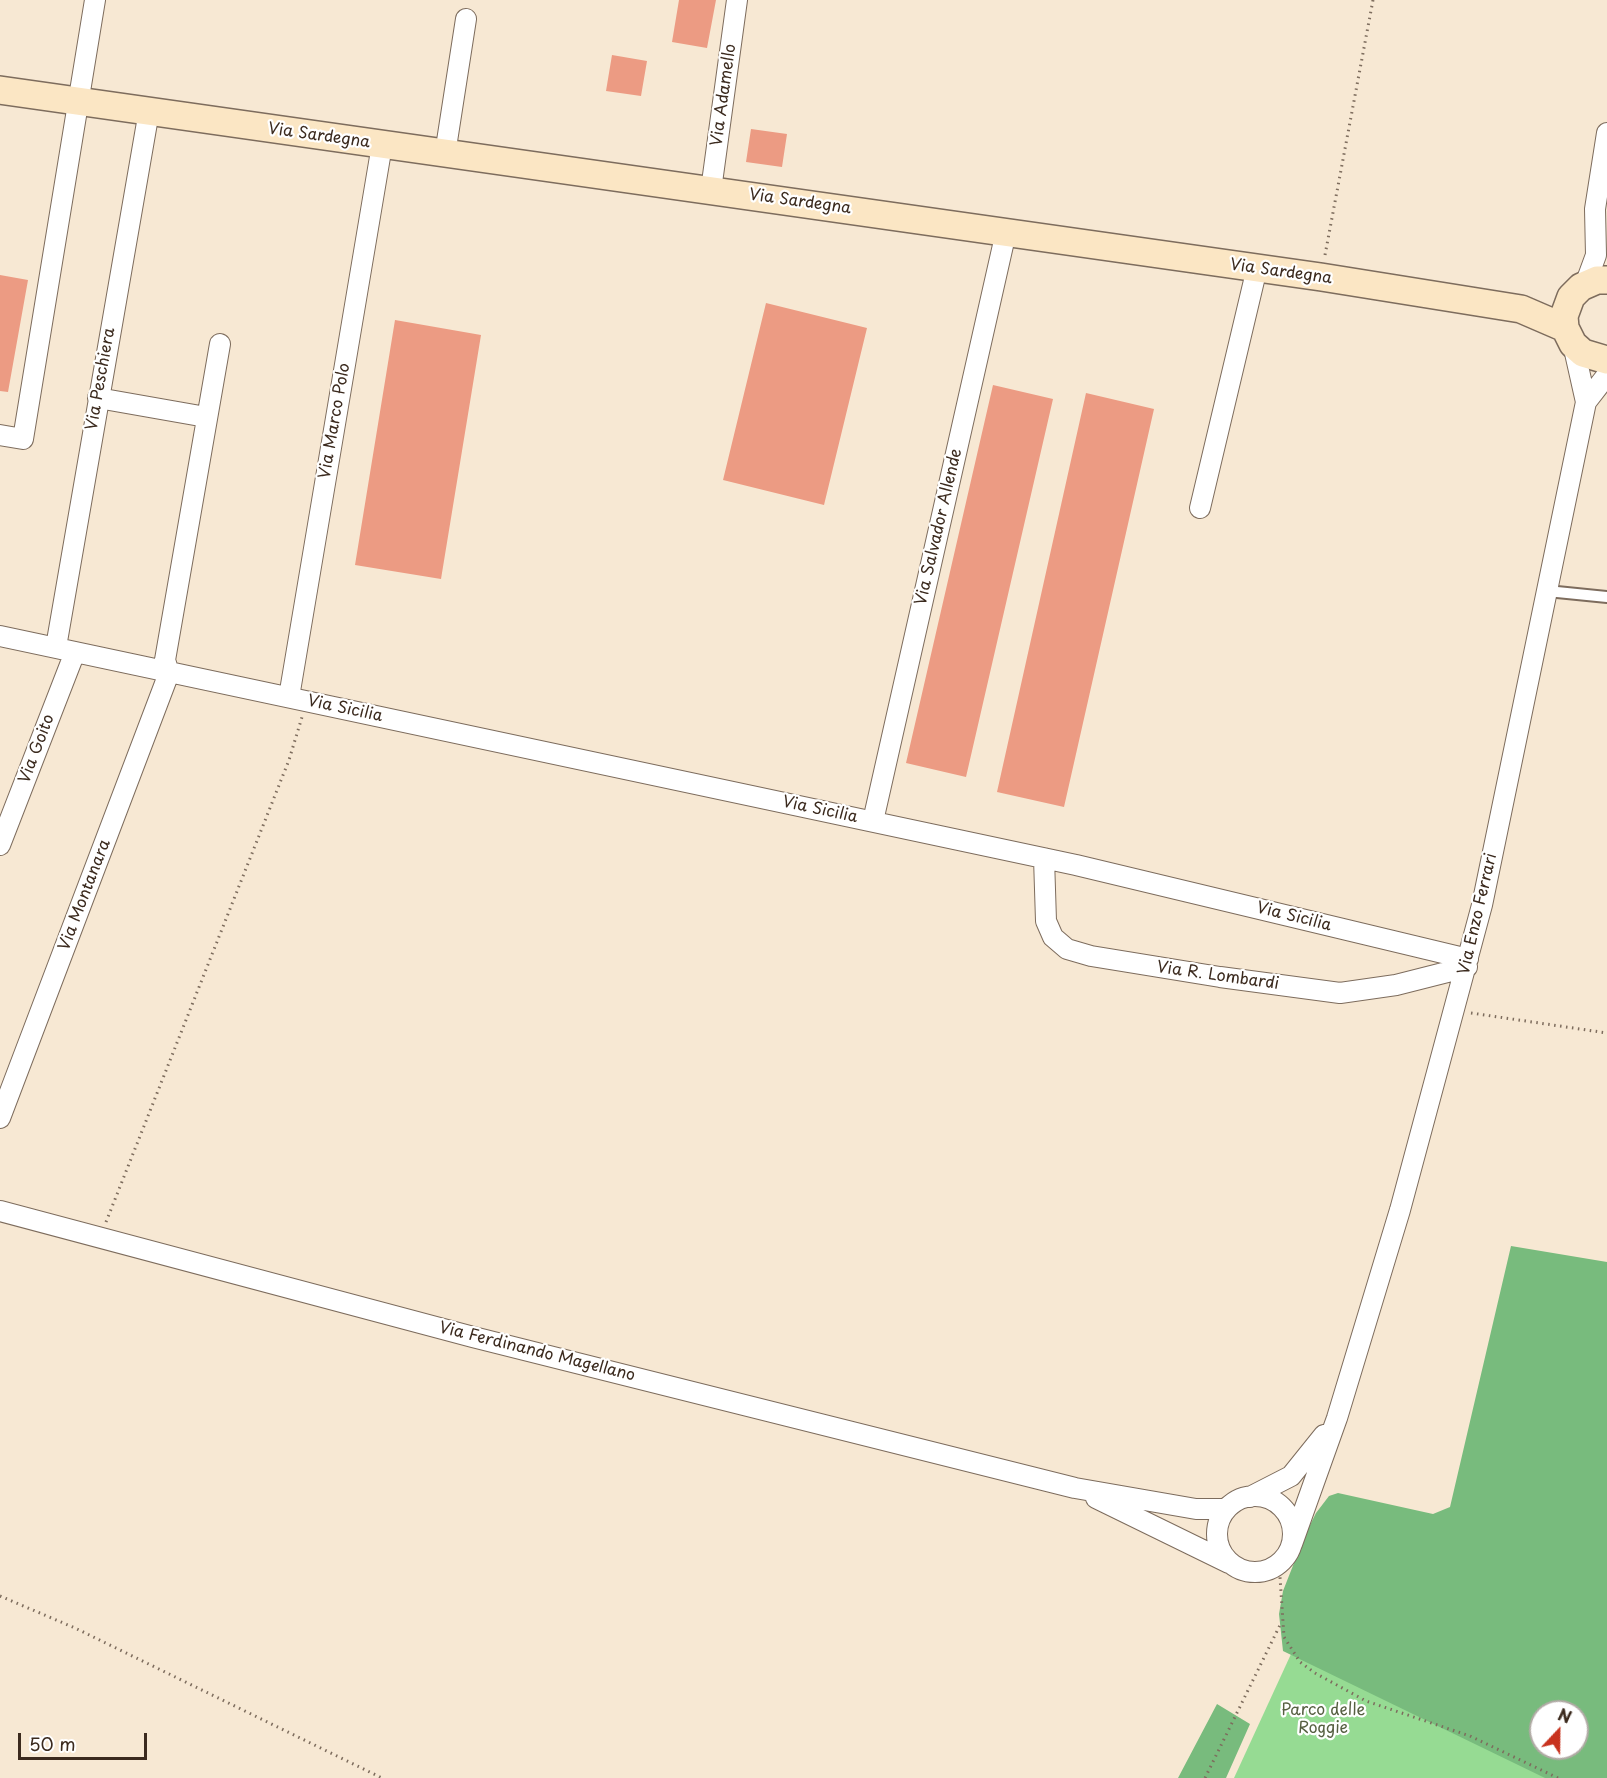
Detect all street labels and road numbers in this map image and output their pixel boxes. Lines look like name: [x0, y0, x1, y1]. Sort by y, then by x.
street label: Via Adamello: [707, 43, 741, 147]
street label: Via Sardegna: [267, 119, 371, 153]
street label: Via Sardegna: [748, 185, 852, 219]
street label: Via Sardegna: [1229, 255, 1333, 289]
street label: Via Peschiera: [83, 326, 119, 432]
street label: Via Marco Polo: [315, 362, 355, 480]
street label: Via Salvador Allende: [912, 447, 966, 607]
street label: Via Sicilia: [306, 692, 384, 726]
street label: Via Goito: [15, 712, 59, 786]
street label: Via Sicilia: [781, 793, 859, 827]
street label: Via Montanara: [55, 837, 115, 953]
street label: Via Enzo Ferrari: [1455, 851, 1501, 977]
street label: Via Sicilia: [1255, 898, 1333, 936]
street label: Via R. Lombardi: [1156, 958, 1280, 994]
street label: Via Ferdinando Magellano: [437, 1318, 637, 1386]

